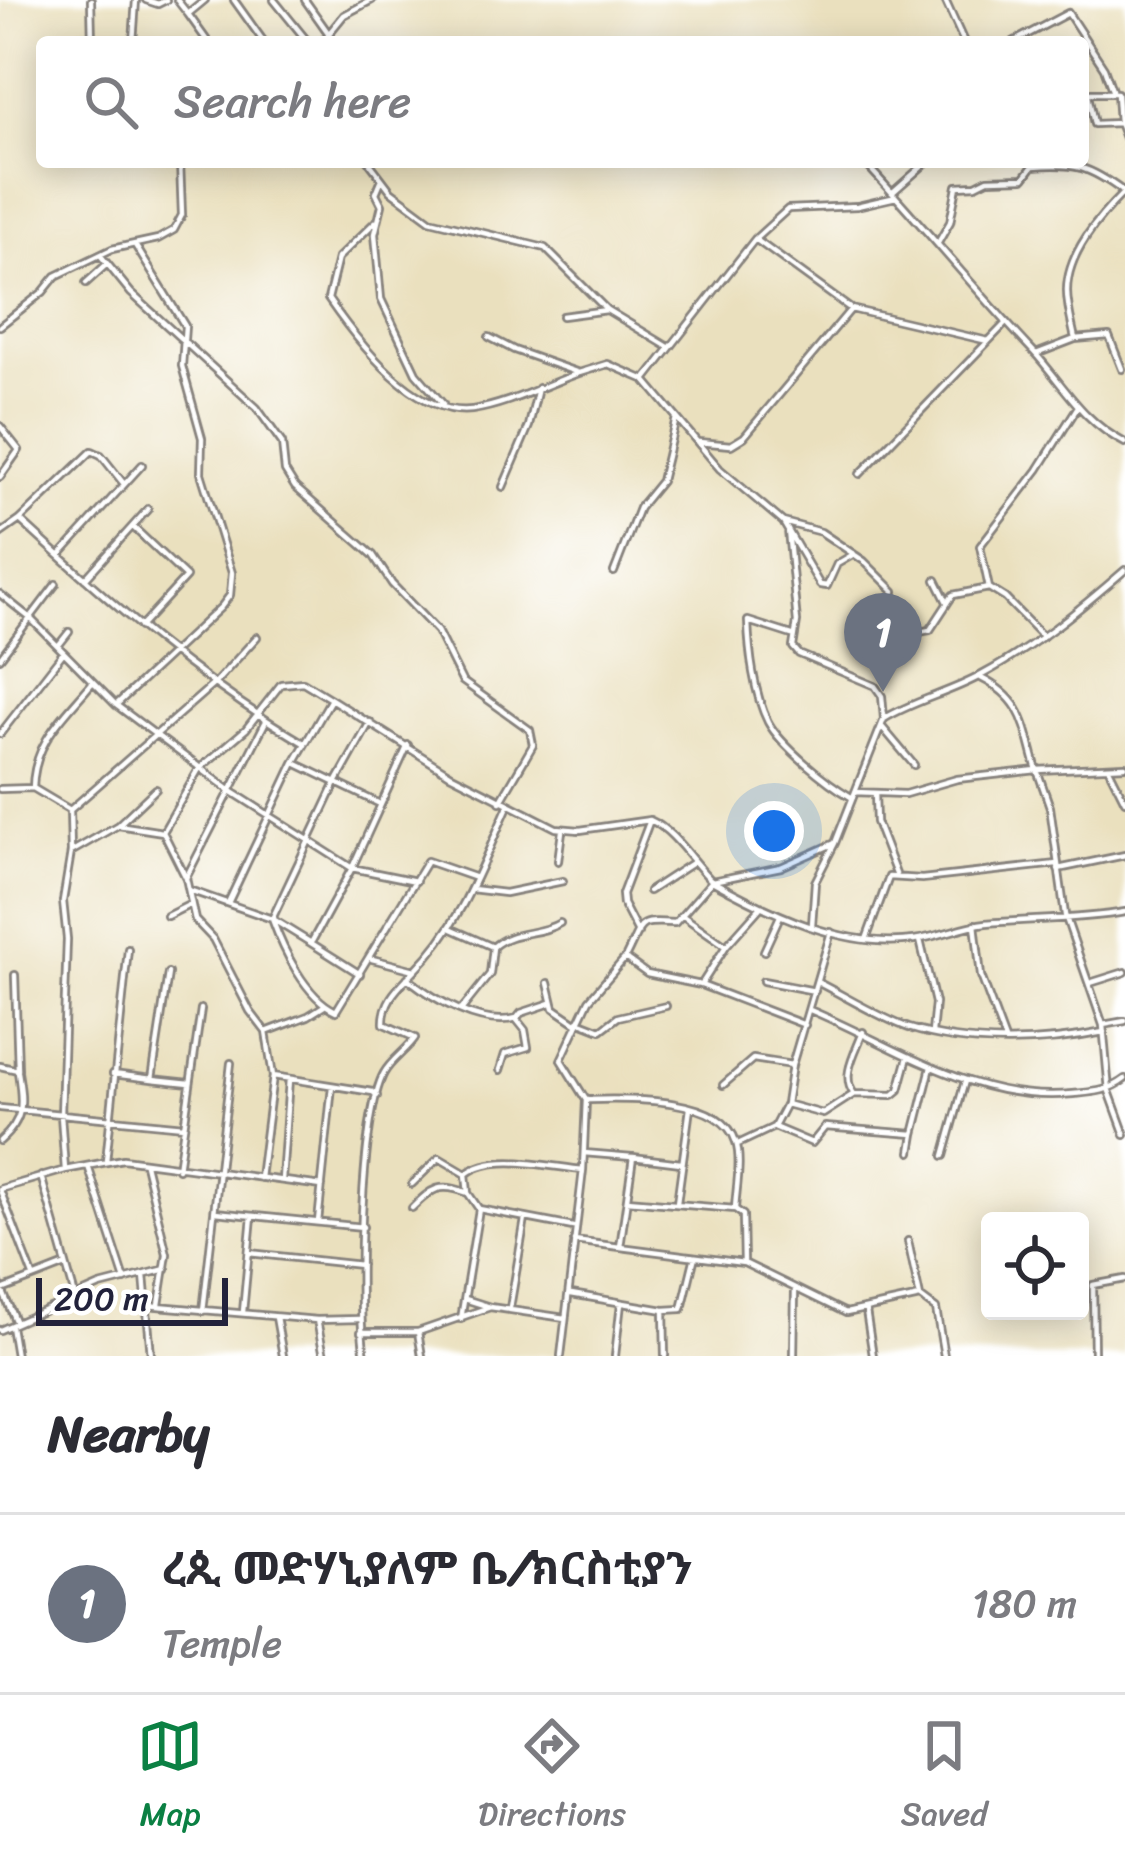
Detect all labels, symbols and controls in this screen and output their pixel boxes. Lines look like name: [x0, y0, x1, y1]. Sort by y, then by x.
search box: [36, 36, 1089, 168]
text: Search here: [174, 62, 411, 142]
icon: search: [78, 69, 144, 135]
pin: 1: [844, 593, 922, 692]
your location: [744, 801, 804, 861]
map controls: [981, 1212, 1089, 1320]
button: locate: [981, 1212, 1089, 1320]
text: 200 m: [54, 1270, 149, 1328]
scale bar: [36, 1272, 228, 1325]
text: Nearby: [48, 1389, 209, 1479]
text: ረጲ መድሃኒያለም ቤ/ክርስቲያን: [162, 1529, 693, 1609]
text: 1: [79, 1569, 95, 1638]
text: 180 m: [972, 1569, 1077, 1638]
text: Temple: [162, 1609, 282, 1678]
tab: Map: [137, 1713, 203, 1843]
tab: Directions: [478, 1713, 626, 1843]
tab: Saved: [901, 1713, 988, 1843]

